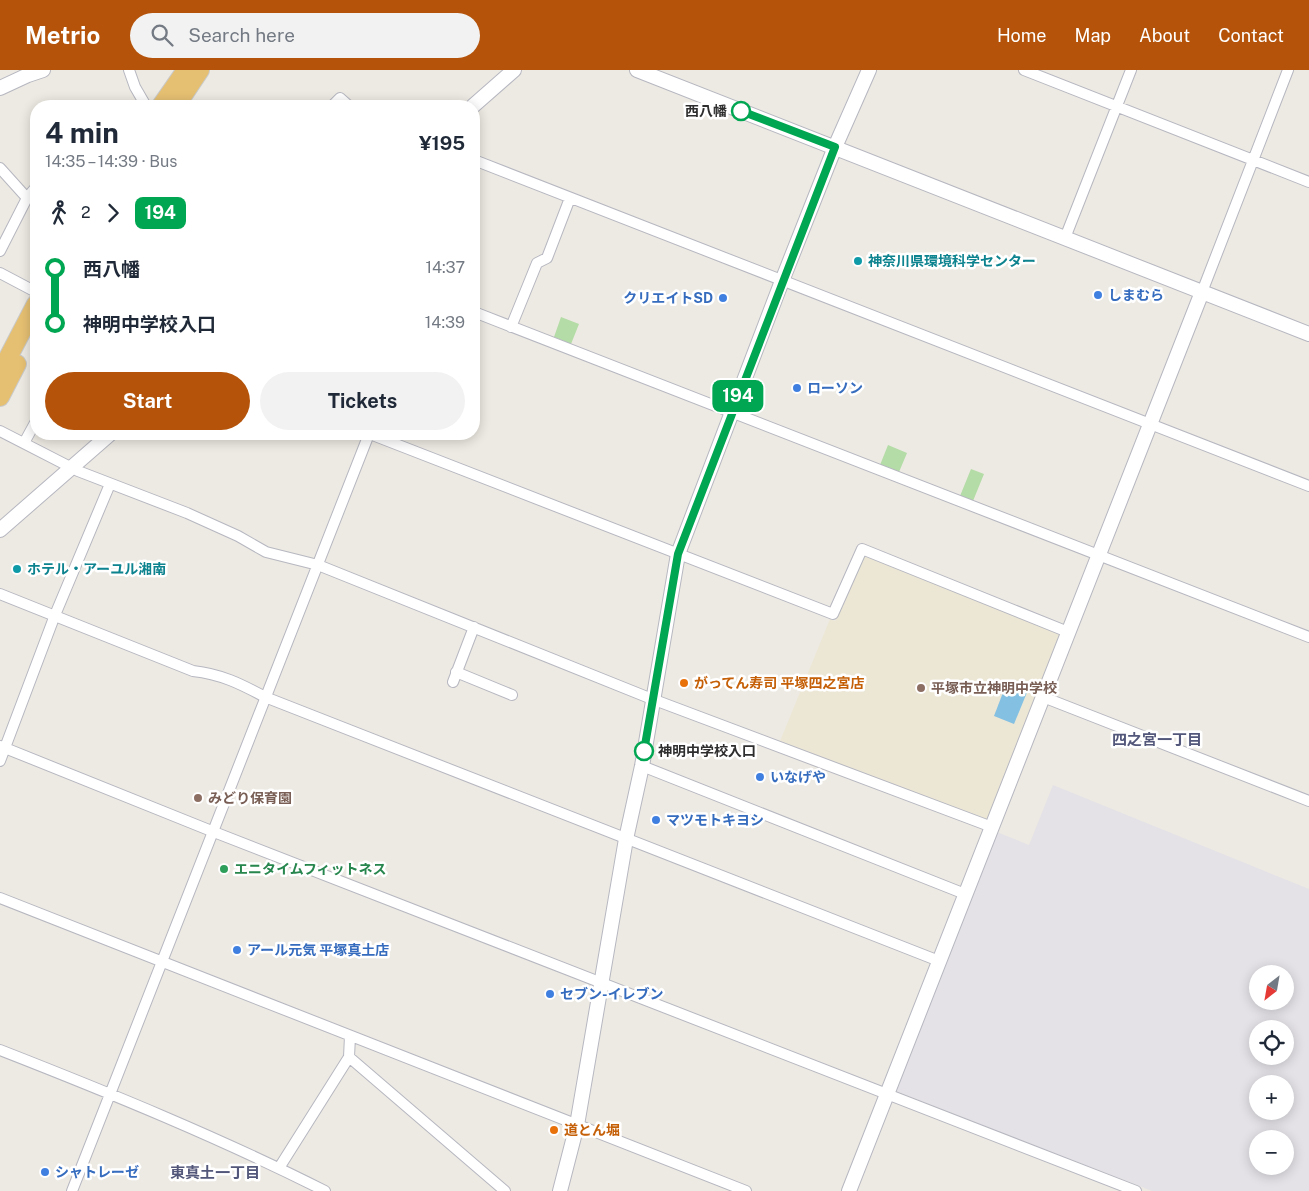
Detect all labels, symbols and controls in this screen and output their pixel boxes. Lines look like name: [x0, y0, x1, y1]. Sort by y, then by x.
search box: [130, 13, 480, 58]
text: Metrio: [25, 21, 100, 49]
icon: search: [148, 21, 176, 49]
text: Search here: [188, 24, 295, 46]
text: Home: [997, 25, 1047, 46]
text: Map: [1075, 25, 1111, 46]
text: About: [1139, 25, 1190, 46]
text: Contact: [1218, 25, 1284, 46]
marker: 西八幡: [731, 101, 751, 121]
place label: 西八幡: [685, 103, 727, 119]
text: 4 min: [45, 116, 119, 149]
text: ¥195: [419, 132, 465, 154]
text: 14:35 – 14:39 · Bus: [45, 152, 177, 171]
icon: walk: [45, 199, 73, 227]
icon: forward: [99, 199, 127, 227]
text: 194: [145, 202, 176, 223]
text: 2: [81, 203, 91, 222]
place label: 神奈川県環境科学センター: [868, 253, 1036, 269]
marker: 神奈川県環境科学センター: [852, 255, 864, 267]
text: 西八幡: [83, 258, 140, 280]
text: 14:37: [425, 258, 465, 277]
place label: しまむら: [1108, 287, 1164, 303]
marker: しまむら: [1092, 289, 1104, 301]
place label: クリエイトSD: [623, 290, 713, 306]
marker: クリエイトSD: [717, 292, 729, 304]
text: 神明中学校入口: [83, 313, 216, 335]
text: 14:39: [425, 313, 465, 332]
button: Start: [45, 372, 250, 430]
button: Tickets: [260, 372, 465, 430]
line badge: 194: [709, 380, 767, 412]
place label: ローソン: [807, 380, 863, 396]
marker: ローソン: [791, 382, 803, 394]
text: 194: [722, 385, 754, 406]
place label: ホテル・アーユル湘南: [27, 561, 166, 577]
marker: ホテル・アーユル湘南: [11, 563, 23, 575]
place label: がってん寿司 平塚四之宮店: [694, 675, 864, 691]
marker: がってん寿司 平塚四之宮店: [678, 677, 690, 689]
place label: 平塚市立神明中学校: [931, 680, 1057, 696]
marker: 平塚市立神明中学校: [915, 682, 927, 694]
district label: 四之宮一丁目: [1112, 731, 1202, 748]
marker: 神明中学校入口: [634, 741, 654, 761]
place label: 神明中学校入口: [658, 743, 756, 759]
place label: いなげや: [770, 769, 826, 785]
marker: いなげや: [754, 771, 766, 783]
place label: みどり保育園: [208, 790, 292, 806]
marker: みどり保育園: [192, 792, 204, 804]
place label: マツモトキヨシ: [666, 812, 764, 828]
marker: マツモトキヨシ: [650, 814, 662, 826]
place label: エニタイムフィットネス: [234, 861, 387, 877]
marker: エニタイムフィットネス: [218, 863, 230, 875]
place label: アール元気 平塚真土店: [247, 942, 389, 958]
marker: アール元気 平塚真土店: [231, 944, 243, 956]
north arrow: [1249, 965, 1294, 1010]
map controls: [1249, 965, 1294, 1175]
place label: セブン-イレブン: [560, 986, 664, 1002]
marker: セブン-イレブン: [544, 988, 556, 1000]
button: locate: [1249, 1020, 1294, 1065]
button: +: [1249, 1075, 1294, 1120]
place label: 道とん堀: [564, 1122, 620, 1138]
marker: 道とん堀: [548, 1124, 560, 1136]
button: −: [1249, 1130, 1294, 1175]
place label: シャトレーゼ: [55, 1164, 139, 1180]
district label: 東真土一丁目: [170, 1164, 260, 1181]
marker: シャトレーゼ: [39, 1166, 51, 1178]

